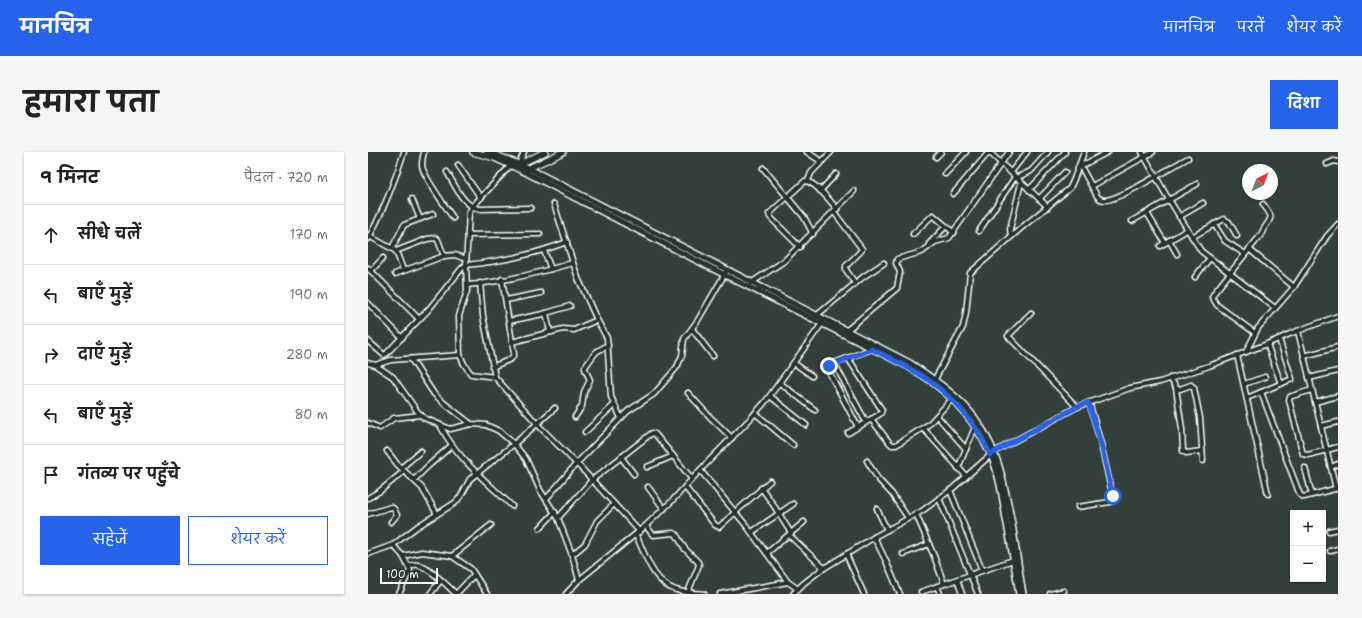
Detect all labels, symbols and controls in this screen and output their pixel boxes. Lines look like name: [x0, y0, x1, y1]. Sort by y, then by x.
text: मानचित्र: [20, 14, 91, 39]
text: मानचित्र: [1163, 18, 1215, 36]
text: परतें: [1237, 18, 1264, 36]
text: शेयर करें: [1286, 18, 1342, 36]
button: दिशा: [1270, 80, 1338, 129]
text: हमारा पता: [24, 83, 158, 121]
north arrow: [1242, 164, 1278, 200]
text: 9 मिनट: [40, 166, 99, 188]
text: पैदल · 720 m: [244, 169, 328, 186]
icon: ahead: [40, 224, 62, 246]
text: सीधे चलें: [78, 224, 141, 244]
text: 170 m: [290, 226, 328, 243]
icon: left: [40, 284, 62, 306]
text: बाएँ मुड़ें: [78, 284, 132, 304]
text: 190 m: [289, 286, 328, 303]
icon: right: [40, 344, 62, 366]
text: दाएँ मुड़ें: [78, 344, 132, 364]
text: 280 m: [286, 346, 328, 363]
route end: [820, 357, 838, 375]
icon: left: [40, 404, 62, 426]
text: बाएँ मुड़ें: [78, 404, 132, 424]
text: 80 m: [294, 406, 328, 423]
icon: arrive: [40, 464, 62, 486]
text: गंतव्य पर पहुँचे: [78, 464, 180, 484]
route start: [1104, 487, 1122, 505]
map controls: [1290, 510, 1326, 582]
button: +: [1290, 510, 1326, 546]
button: सहेजें: [40, 516, 180, 565]
button: शेयर करें: [188, 516, 328, 565]
button: −: [1290, 546, 1326, 582]
scale bar: [380, 566, 438, 585]
text: 100 m: [386, 567, 419, 582]

